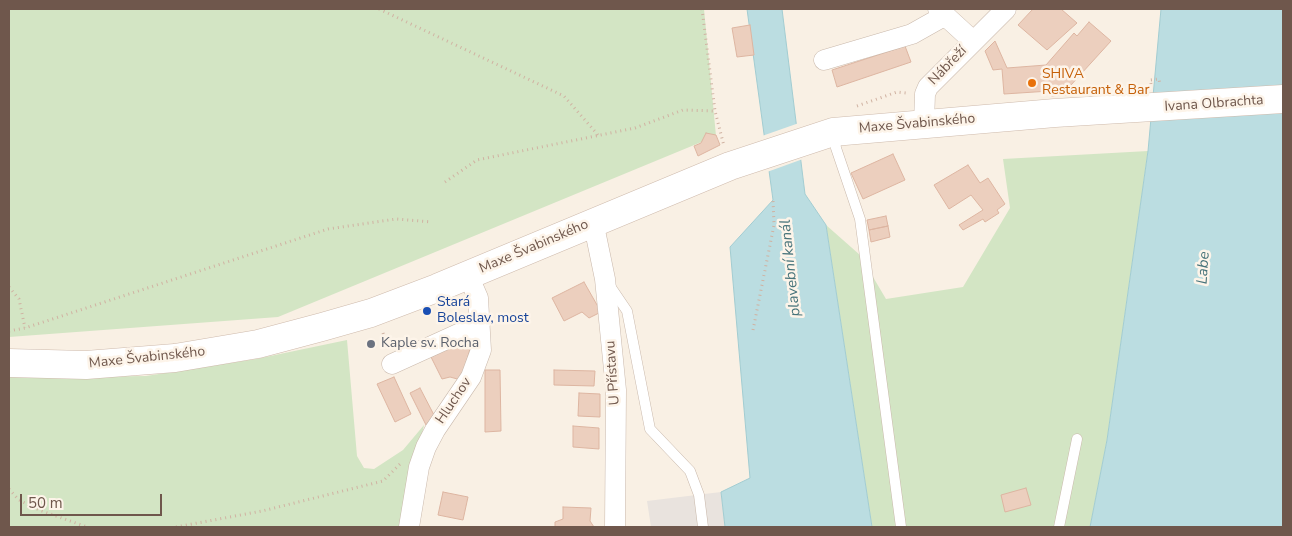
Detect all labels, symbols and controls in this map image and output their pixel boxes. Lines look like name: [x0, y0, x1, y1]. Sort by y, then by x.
street label: Nábřeží: [925, 43, 971, 89]
place label: SHIVA Restaurant & Bar: [1042, 67, 1150, 100]
marker: SHIVA Restaurant & Bar: [1026, 77, 1038, 89]
street label: Ivana Olbrachta: [1164, 92, 1264, 116]
street label: Maxe Švabinského: [858, 111, 976, 137]
street label: Maxe Švabinského: [477, 216, 591, 278]
water label: plavební kanál: [777, 219, 805, 317]
water label: Labe: [1194, 251, 1214, 285]
place label: Stará Boleslav, most: [437, 295, 529, 328]
marker: Stará Boleslav, most: [421, 305, 433, 317]
place label: Kaple sv. Rocha: [381, 336, 479, 352]
marker: Kaple sv. Rocha: [365, 338, 377, 350]
street label: U Přístavu: [602, 340, 624, 406]
street label: Maxe Švabinského: [88, 344, 206, 372]
street label: Hluchov: [433, 375, 475, 427]
scale bar: [22, 484, 165, 516]
text: 50 m: [28, 493, 63, 513]

